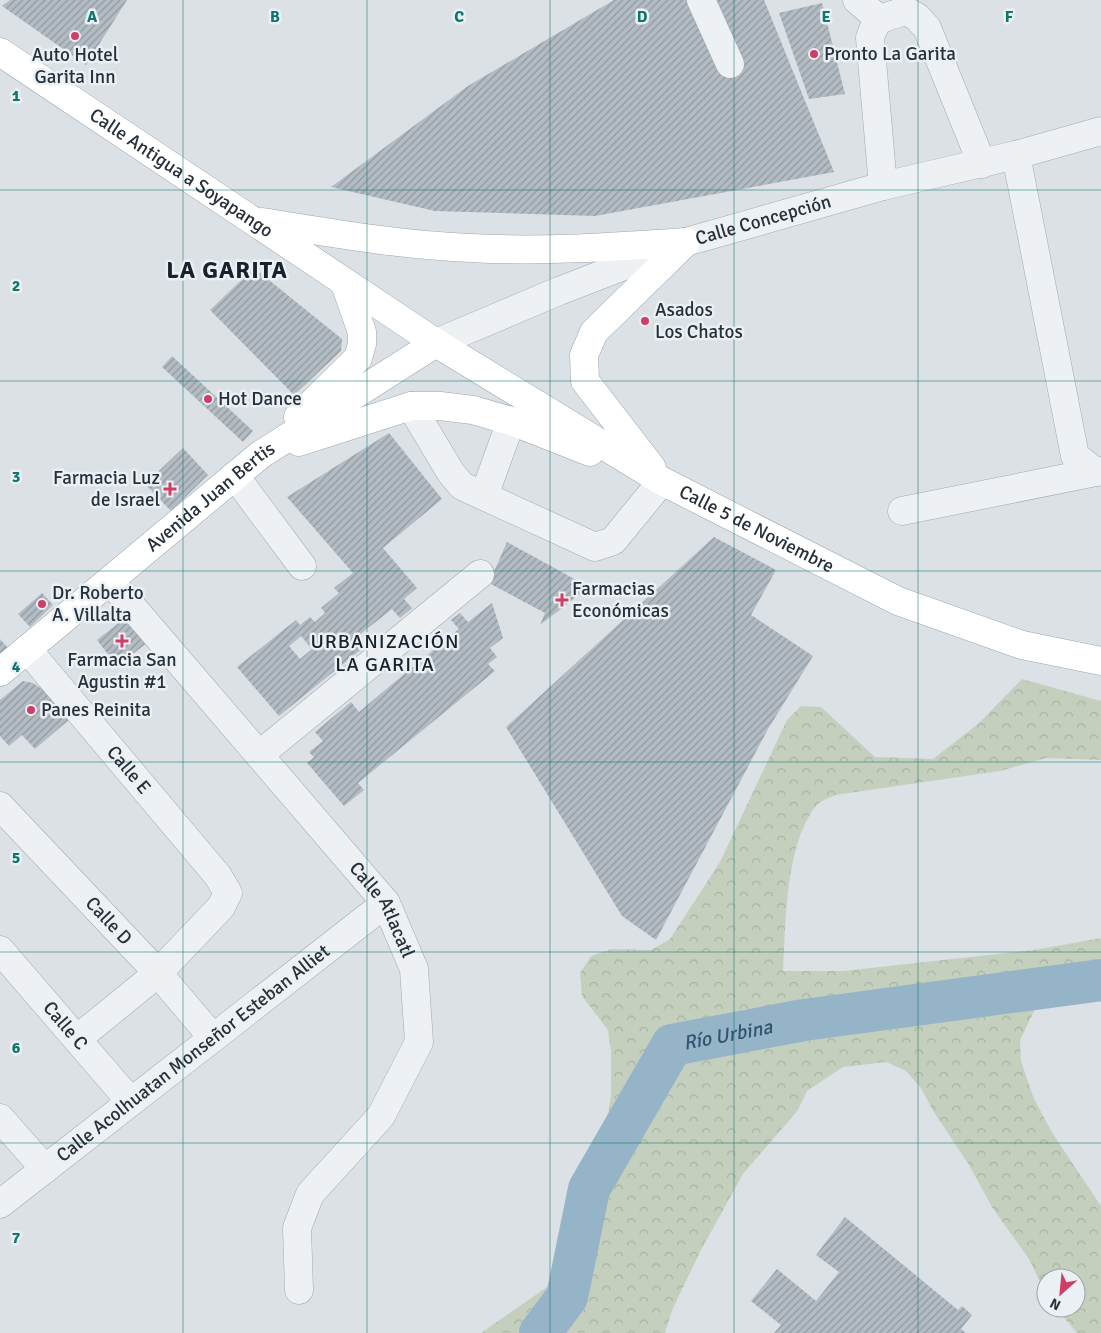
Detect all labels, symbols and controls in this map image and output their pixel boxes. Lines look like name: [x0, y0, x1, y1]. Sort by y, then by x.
text: A: [87, 7, 98, 27]
text: B: [270, 7, 280, 27]
text: C: [454, 7, 464, 27]
text: D: [637, 7, 648, 27]
text: E: [821, 7, 831, 27]
text: F: [1005, 7, 1014, 27]
marker: Auto Hotel Garita Inn: [69, 30, 81, 42]
place label: Pronto La Garita: [824, 42, 956, 66]
place label: Auto Hotel Garita Inn: [32, 43, 118, 89]
marker: Pronto La Garita: [808, 48, 820, 60]
text: 1: [12, 86, 21, 106]
street label: Calle Antigua a Soyapango: [85, 103, 278, 243]
street label: Calle Concepción: [693, 189, 834, 251]
district label: LA GARITA: [166, 255, 288, 285]
text: 2: [12, 276, 20, 296]
place label: Asados Los Chatos: [655, 298, 743, 344]
marker: Asados Los Chatos: [639, 315, 651, 327]
place label: Hot Dance: [218, 387, 302, 411]
marker: Hot Dance: [202, 393, 214, 405]
street label: Avenida Juan Bertis: [141, 437, 280, 557]
place label: Farmacia Luz de Israel: [53, 466, 160, 512]
text: 3: [12, 467, 20, 487]
street label: Calle 5 de Noviembre: [675, 480, 838, 578]
marker: Farmacia Luz de Israel: [164, 483, 176, 495]
place label: Farmacias Económicas: [572, 577, 669, 623]
place label: Dr. Roberto A. Villalta: [52, 581, 144, 627]
marker: Farmacias Económicas: [556, 594, 568, 606]
marker: Dr. Roberto A. Villalta: [36, 598, 48, 610]
district label: URBANIZACIÓN LA GARITA: [310, 629, 460, 677]
marker: Farmacia San Agustin #1: [116, 635, 128, 647]
place label: Farmacia San Agustin #1: [67, 648, 177, 694]
text: 4: [12, 657, 21, 677]
place label: Panes Reinita: [41, 698, 151, 722]
marker: Panes Reinita: [25, 704, 37, 716]
street label: Calle E: [101, 741, 156, 799]
text: 5: [12, 848, 20, 868]
street label: Calle Atlacatl: [344, 857, 420, 962]
street label: Calle D: [80, 892, 137, 950]
street label: Calle Acolhuatan Monseñor Esteban Alliet: [52, 939, 335, 1167]
street label: Calle C: [38, 996, 93, 1055]
water label: Río Urbina: [681, 1014, 775, 1055]
text: 6: [12, 1038, 21, 1058]
text: 7: [12, 1228, 21, 1248]
north arrow: [1036, 1268, 1086, 1318]
text: N: [1047, 1294, 1064, 1314]

